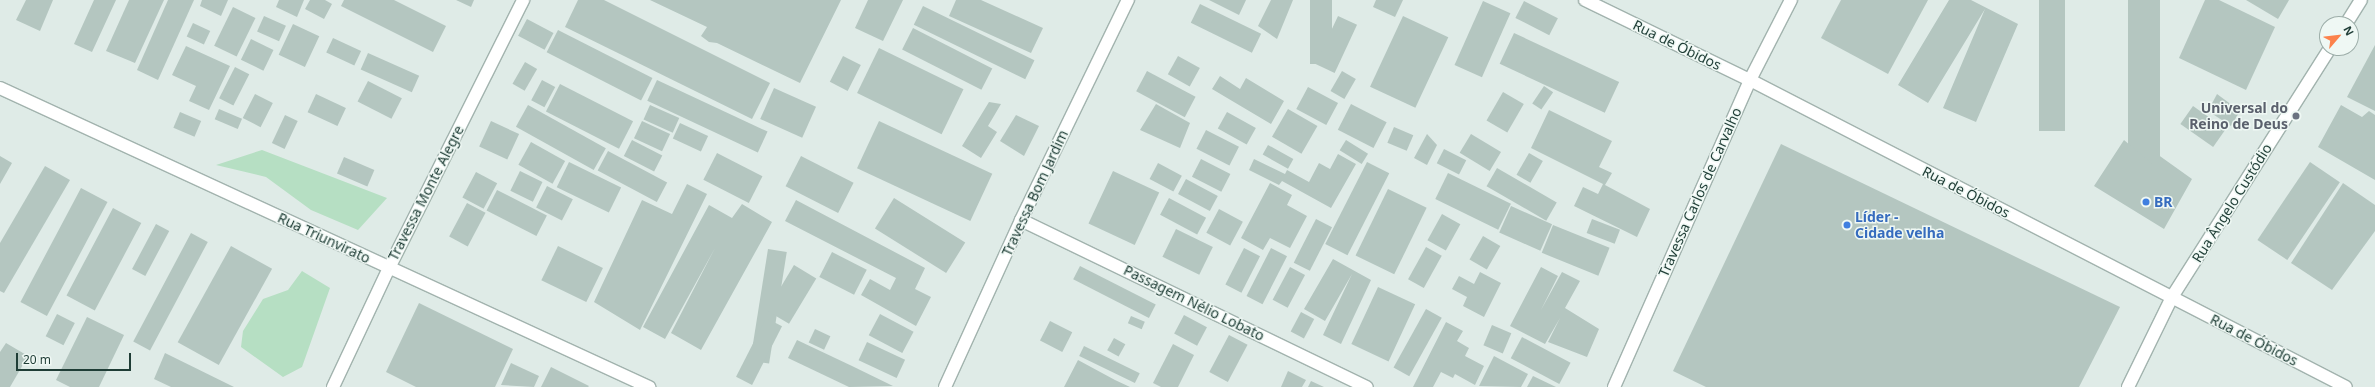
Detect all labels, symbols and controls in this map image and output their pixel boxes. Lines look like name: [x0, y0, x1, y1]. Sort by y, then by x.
street label: Rua de Óbidos: [1630, 16, 1724, 74]
north arrow: [2319, 16, 2359, 56]
text: N: [2340, 23, 2358, 38]
place label: Universal do Reino de Deus: [2189, 100, 2288, 132]
street label: Travessa Carlos de Carvalho: [1655, 105, 1745, 279]
marker: Universal do Reino de Deus: [2291, 111, 2301, 121]
street label: Travessa Monte Alegre: [385, 123, 467, 263]
street label: Travessa Bom Jardim: [998, 127, 1072, 259]
street label: Rua Ângelo Custódio: [2189, 140, 2275, 266]
street label: Rua de Óbidos: [1919, 163, 2013, 221]
place label: BR: [2154, 194, 2172, 210]
marker: BR: [2141, 197, 2151, 207]
street label: Rua Triunvirato: [275, 209, 373, 267]
place label: Líder - Cidade velha: [1855, 209, 1944, 242]
marker: Líder - Cidade velha: [1842, 220, 1852, 230]
street label: Passagem Nélio Lobato: [1121, 262, 1267, 344]
street label: Rua de Óbidos: [2207, 311, 2301, 369]
scale bar: [18, 345, 133, 371]
text: 20 m: [23, 351, 51, 368]

